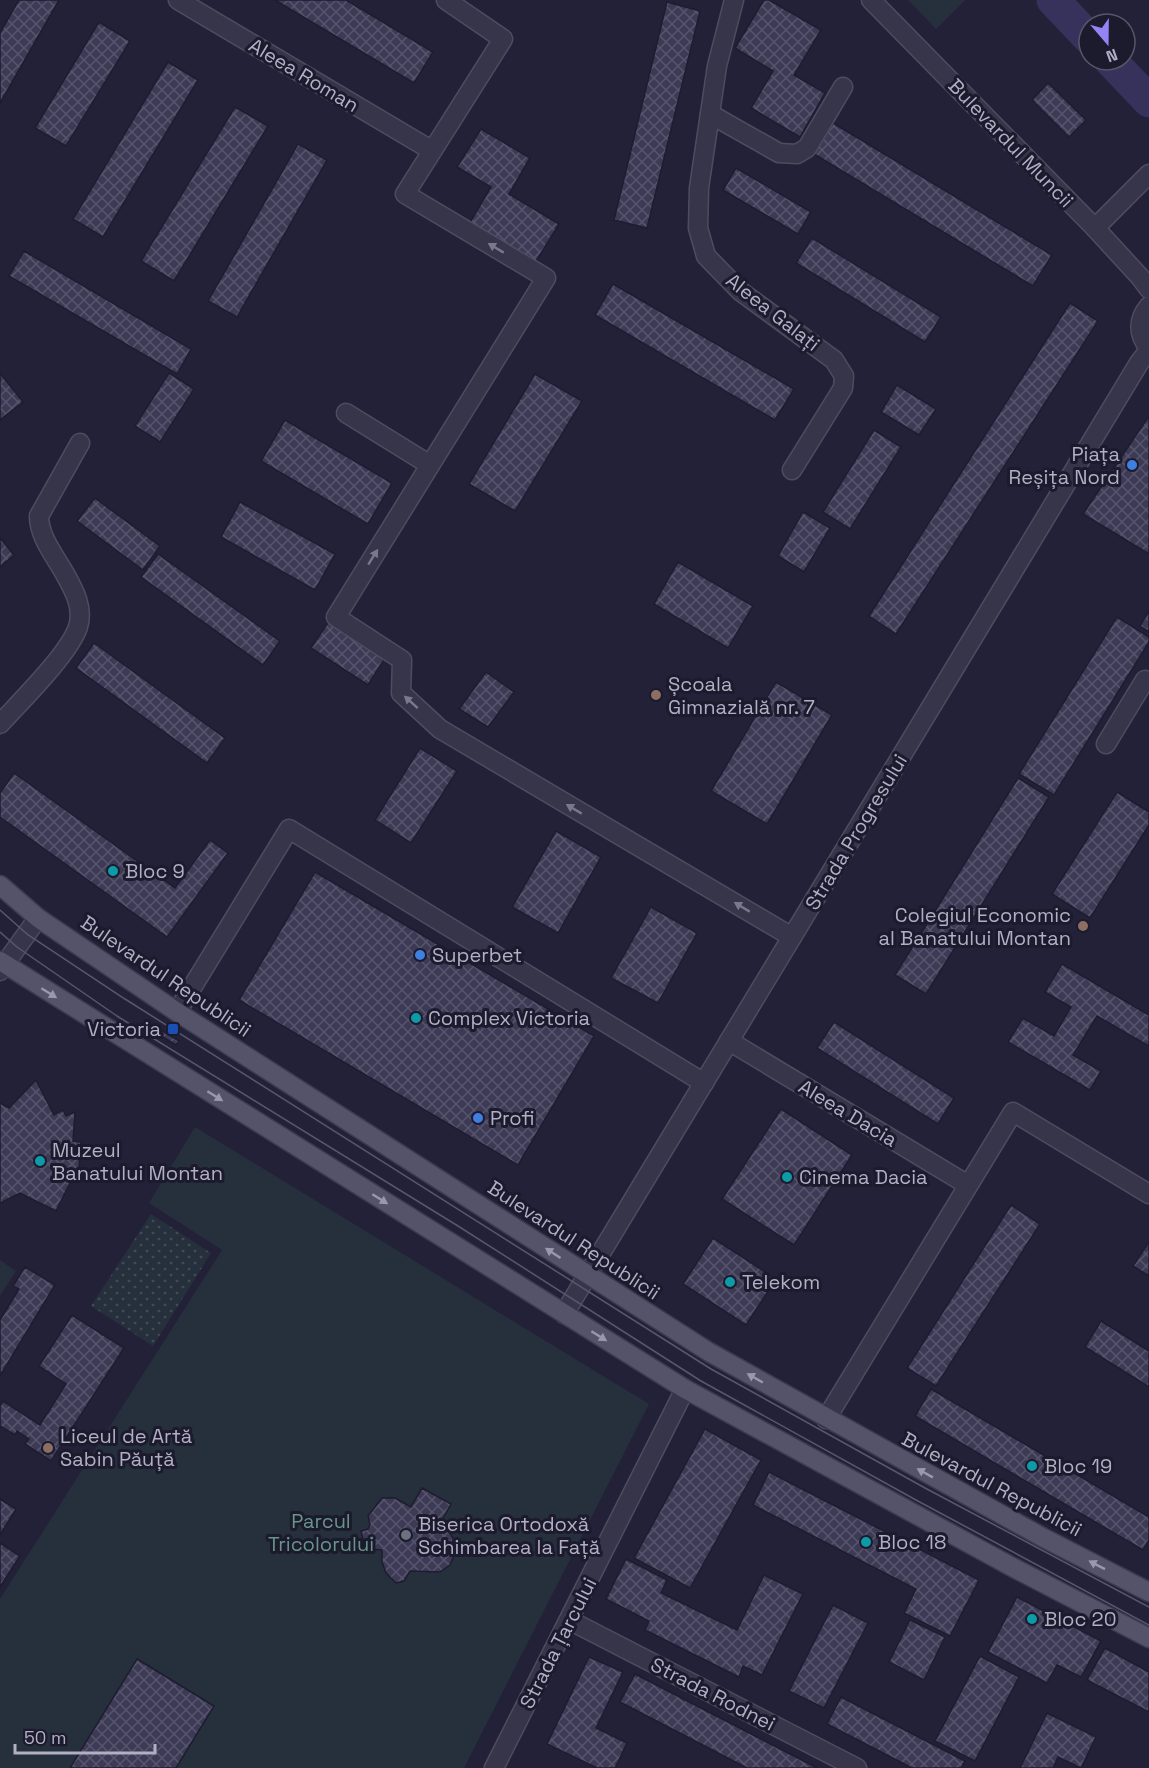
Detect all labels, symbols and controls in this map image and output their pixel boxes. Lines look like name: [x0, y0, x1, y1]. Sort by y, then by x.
north arrow: [1077, 12, 1137, 72]
street label: Aleea Roman: [244, 32, 364, 118]
text: N: [1103, 44, 1121, 67]
street label: Bulevardul Muncii: [943, 73, 1079, 213]
one-way arrow: [488, 243, 504, 254]
street label: Aleea Galați: [721, 267, 825, 357]
place label: Piața Reșița Nord: [1009, 441, 1120, 490]
marker: Piața Reșița Nord: [1125, 458, 1139, 472]
one-way arrow: [368, 549, 379, 566]
place label: Școala Gimnazială nr. 7: [668, 671, 815, 720]
marker: Școala Gimnazială nr. 7: [649, 688, 663, 702]
one-way arrow: [404, 696, 419, 709]
street label: Strada Progresului: [799, 749, 913, 915]
one-way arrow: [566, 803, 582, 814]
place label: Bloc 9: [125, 858, 185, 884]
marker: Bloc 9: [106, 864, 120, 878]
one-way arrow: [734, 901, 750, 912]
place label: Colegiul Economic al Banatului Montan: [878, 902, 1071, 951]
street label: Bulevardul Republicii: [76, 909, 256, 1043]
marker: Colegiul Economic al Banatului Montan: [1076, 919, 1090, 933]
place label: Superbet: [432, 942, 522, 968]
marker: Superbet: [413, 948, 427, 962]
one-way arrow: [41, 987, 57, 998]
place label: Complex Victoria: [428, 1005, 590, 1031]
marker: Complex Victoria: [409, 1011, 423, 1025]
place label: Victoria: [87, 1016, 161, 1042]
marker: Victoria: [166, 1022, 180, 1036]
street label: Aleea Dacia: [794, 1073, 902, 1153]
one-way arrow: [207, 1090, 223, 1101]
place label: Profi: [490, 1105, 534, 1131]
marker: Profi: [471, 1111, 485, 1125]
place label: Muzeul Banatului Montan: [52, 1137, 223, 1186]
marker: Muzeul Banatului Montan: [33, 1154, 47, 1168]
place label: Cinema Dacia: [799, 1164, 928, 1190]
marker: Cinema Dacia: [780, 1170, 794, 1184]
street label: Bulevardul Republicii: [483, 1175, 665, 1305]
one-way arrow: [372, 1194, 388, 1205]
one-way arrow: [545, 1248, 562, 1259]
place label: Telekom: [742, 1269, 820, 1295]
marker: Telekom: [723, 1275, 737, 1289]
one-way arrow: [591, 1331, 607, 1342]
one-way arrow: [746, 1373, 763, 1383]
place label: Liceul de Artă Sabin Păuță: [60, 1423, 192, 1472]
street label: Bulevardul Republicii: [898, 1426, 1086, 1542]
marker: Liceul de Artă Sabin Păuță: [41, 1441, 55, 1455]
place label: Bloc 19: [1044, 1453, 1112, 1479]
marker: Bloc 19: [1025, 1459, 1039, 1473]
one-way arrow: [916, 1468, 933, 1478]
park label: Parcul Tricolorului: [268, 1508, 374, 1557]
place label: Biserica Ortodoxă Schimbarea la Față: [418, 1511, 600, 1560]
marker: Biserica Ortodoxă Schimbarea la Față: [399, 1528, 413, 1542]
place label: Bloc 18: [878, 1529, 946, 1555]
marker: Bloc 18: [859, 1535, 873, 1549]
one-way arrow: [1088, 1561, 1106, 1571]
street label: Strada Țarcului: [514, 1573, 602, 1713]
place label: Bloc 20: [1044, 1606, 1116, 1632]
marker: Bloc 20: [1025, 1612, 1039, 1626]
street label: Strada Rodnei: [646, 1651, 780, 1737]
scale bar: [15, 1717, 154, 1755]
text: 50 m: [24, 1726, 66, 1749]

